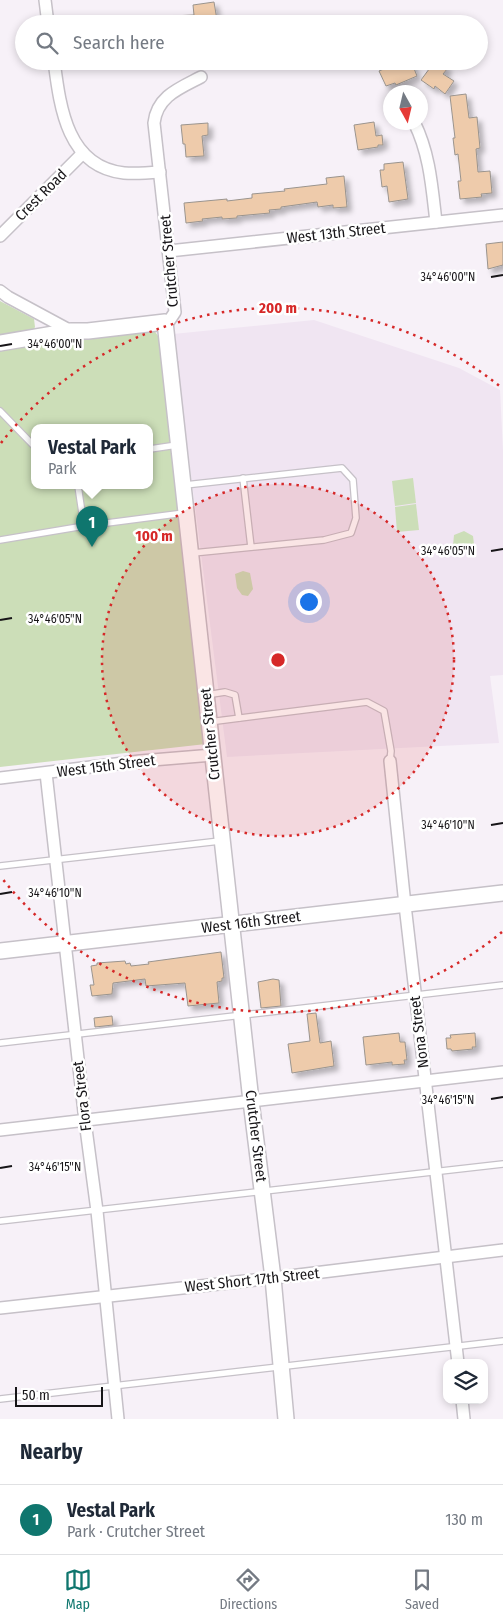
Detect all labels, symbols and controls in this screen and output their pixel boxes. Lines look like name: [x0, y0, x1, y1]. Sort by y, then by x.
search box: [15, 15, 488, 70]
icon: search: [33, 29, 61, 57]
text: Search here: [73, 31, 165, 54]
north arrow: [383, 85, 428, 130]
street label: Crest Road: [11, 165, 71, 225]
street label: Crutcher Street: [156, 214, 182, 308]
street label: West 13th Street: [286, 219, 386, 247]
text: 34°46'00"N: [421, 270, 475, 284]
text: 200 m: [258, 299, 297, 317]
text: 34°46'00"N: [28, 337, 82, 351]
popup: [31, 424, 153, 489]
text: Vestal Park: [48, 436, 136, 459]
text: Park: [48, 459, 76, 478]
pin: 1: [76, 506, 108, 547]
text: 100 m: [135, 527, 173, 545]
text: 34°46'05"N: [421, 544, 475, 558]
your location: [296, 589, 322, 615]
text: 34°46'05"N: [28, 612, 82, 626]
centre of rings: [269, 651, 287, 669]
street label: Crutcher Street: [196, 687, 224, 781]
street label: West 15th Street: [56, 751, 156, 781]
text: 34°46'10"N: [421, 818, 475, 832]
text: 34°46'10"N: [28, 886, 82, 900]
street label: West 16th Street: [200, 907, 302, 937]
street label: Nona Street: [406, 995, 432, 1069]
street label: Flora Street: [69, 1060, 95, 1132]
street label: Crutcher Street: [241, 1089, 271, 1183]
text: 34°46'15"N: [422, 1093, 474, 1107]
text: 34°46'15"N: [29, 1160, 81, 1174]
street label: West Short 17th Street: [184, 1264, 320, 1296]
map controls: [443, 1359, 488, 1404]
button: layers: [443, 1359, 488, 1404]
scale bar: [15, 1384, 102, 1407]
text: 50 m: [22, 1387, 50, 1404]
text: Nearby: [20, 1439, 82, 1465]
text: Vestal Park: [67, 1499, 155, 1522]
text: 1: [33, 1510, 39, 1529]
text: 130 m: [445, 1510, 483, 1529]
text: Park · Crutcher Street: [67, 1522, 205, 1541]
tab: Map: [64, 1566, 92, 1613]
tab: Directions: [219, 1566, 277, 1613]
tab: Saved: [405, 1566, 439, 1613]

